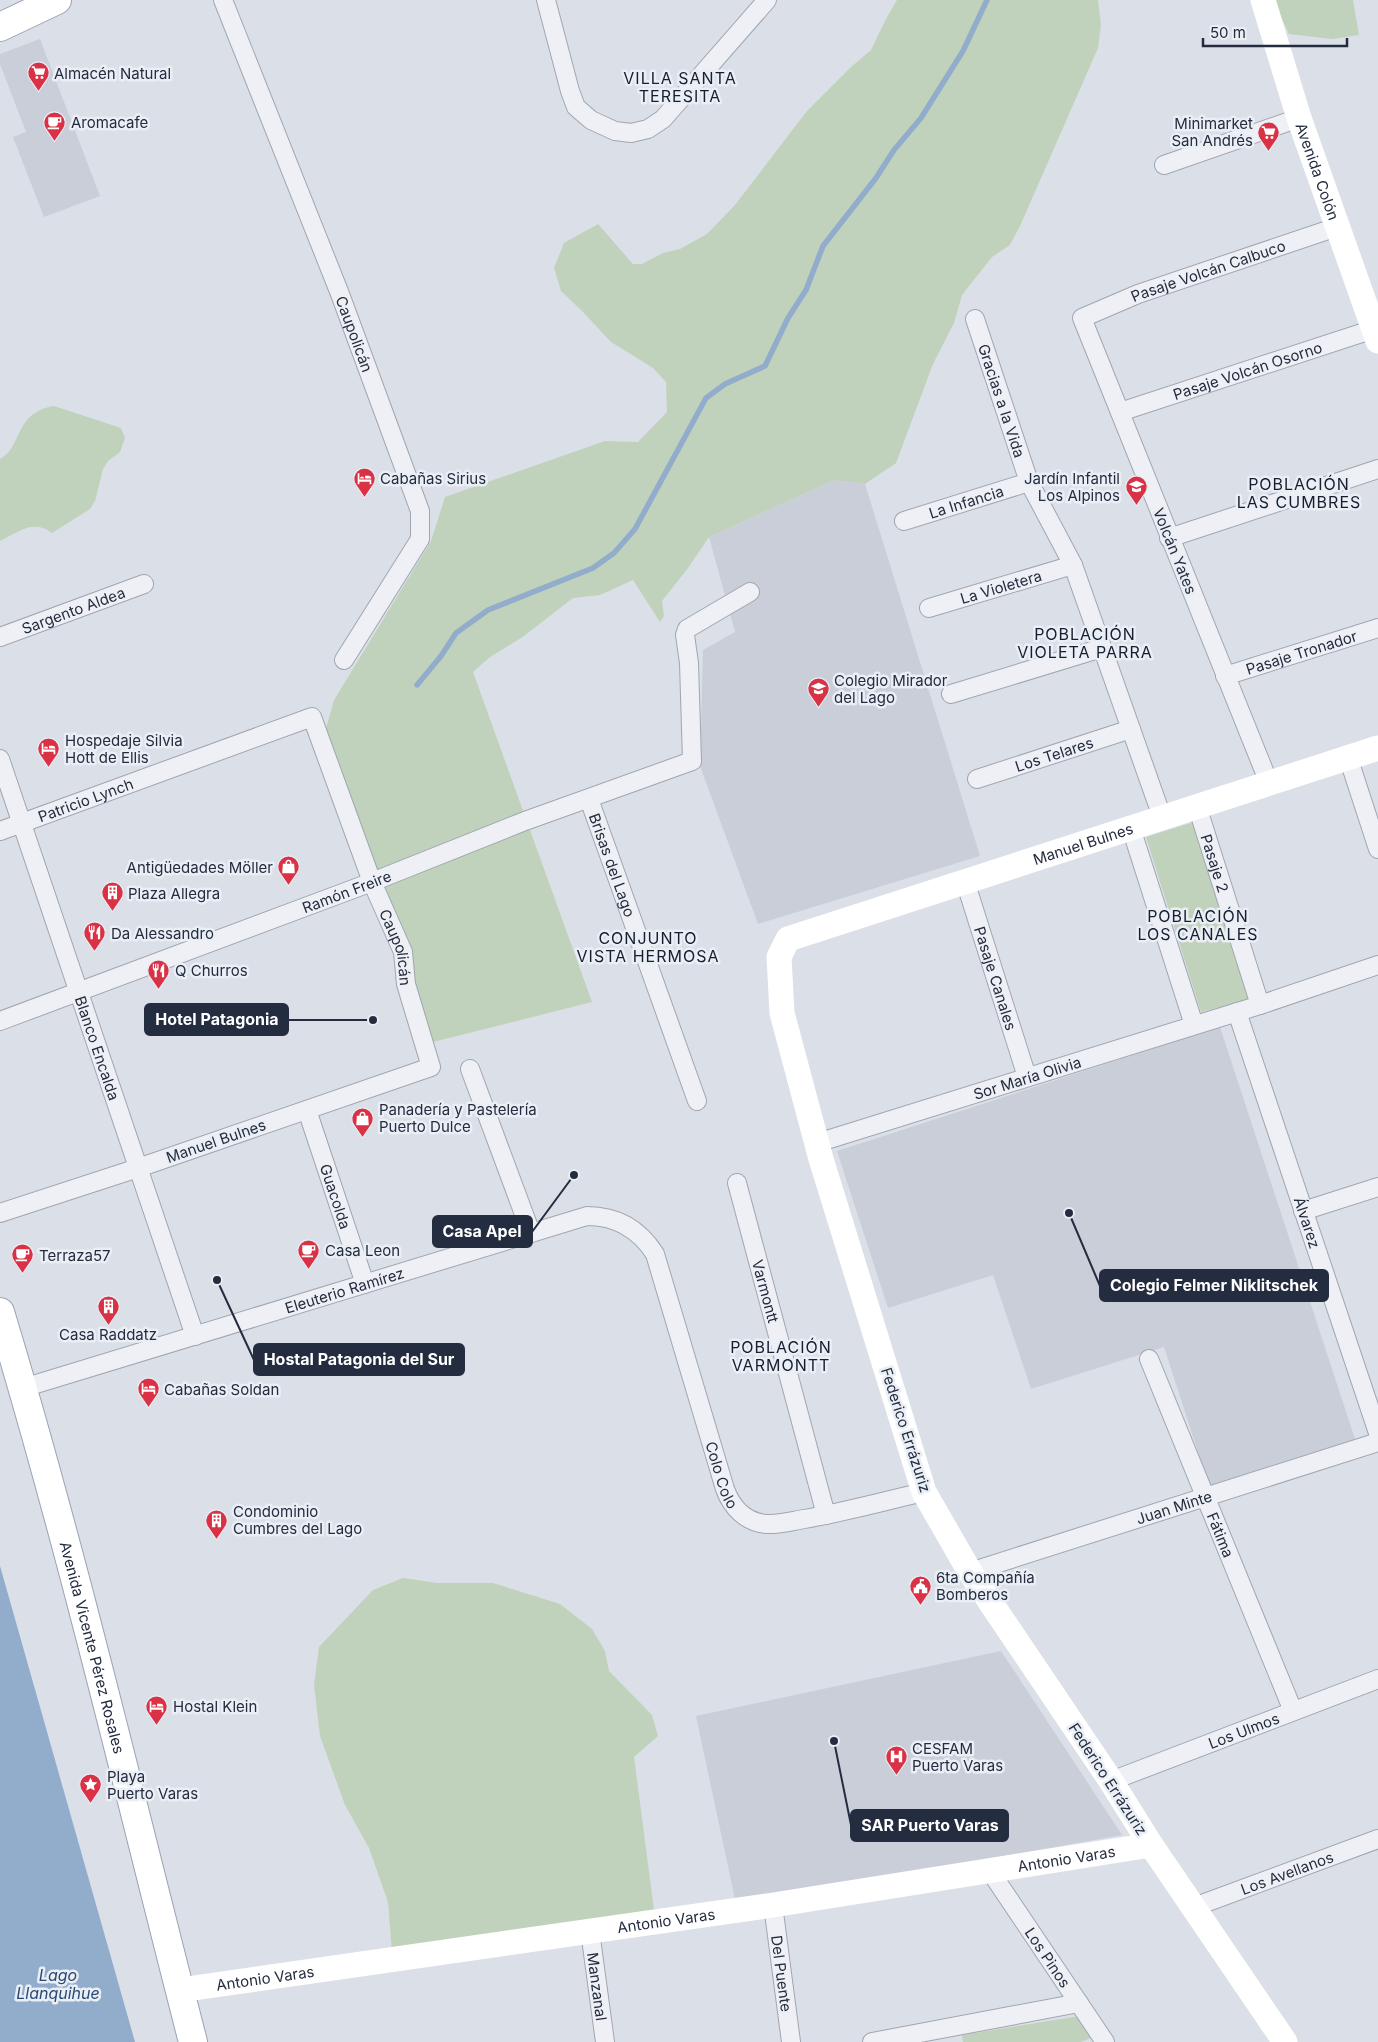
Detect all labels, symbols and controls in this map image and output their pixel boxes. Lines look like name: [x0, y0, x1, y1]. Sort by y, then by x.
scale bar: [1203, 15, 1347, 47]
text: 50 m: [1210, 23, 1246, 42]
supermarket icon: Almacén Natural: [26, 61, 50, 92]
place label: Almacén Natural: [54, 64, 171, 83]
district label: VILLA SANTA TERESITA: [623, 68, 737, 106]
cafe icon: Aromacafe: [43, 110, 67, 141]
place label: Aromacafe: [71, 113, 148, 132]
place label: Minimarket San Andrés: [1171, 114, 1253, 150]
supermarket icon: Minimarket San Andrés: [1257, 120, 1281, 151]
street label: Avenida Colón: [1292, 120, 1344, 223]
street label: Pasaje Volcán Calbuco: [1128, 236, 1288, 306]
street label: Caupolicán: [332, 293, 377, 375]
street label: Pasaje Volcán Osorno: [1170, 337, 1324, 404]
street label: Gracias a la Vida: [974, 341, 1030, 460]
hotel icon: Cabañas Sirius: [352, 466, 376, 497]
place label: Cabañas Sirius: [380, 469, 486, 488]
place label: Jardín Infantil Los Alpinos: [1024, 469, 1120, 505]
district label: POBLACIÓN LAS CUMBRES: [1237, 474, 1361, 512]
school or university icon: Jardín Infantil Los Alpinos: [1124, 475, 1148, 506]
street label: La Infancia: [926, 481, 1006, 522]
street label: Volcán Yates: [1149, 505, 1201, 597]
street label: La Violetera: [958, 565, 1044, 608]
street label: Sargento Aldea: [19, 582, 128, 638]
district label: POBLACIÓN VIOLETA PARRA: [1017, 624, 1153, 662]
street label: Pasaje Tronador: [1243, 626, 1360, 678]
place label: Colegio Mirador del Lago: [834, 671, 948, 707]
school or university icon: Colegio Mirador del Lago: [806, 677, 830, 708]
place label: Hospedaje Silvia Hott de Ellis: [65, 731, 183, 767]
street label: Los Telares: [1013, 732, 1096, 776]
hotel icon: Hospedaje Silvia Hott de Ellis: [37, 737, 61, 768]
street label: Patricio Lynch: [35, 774, 136, 826]
street label: Brisas del Lago: [585, 810, 640, 919]
street label: Manuel Bulnes: [1030, 818, 1136, 869]
street label: Pasaje 2: [1197, 832, 1233, 895]
shop icon: Antigüedades Möller: [277, 855, 301, 886]
place label: Antigüedades Möller: [127, 858, 273, 877]
street label: Ramón Freire: [299, 866, 394, 917]
building icon: Plaza Allegra: [100, 881, 124, 912]
place label: Plaza Allegra: [128, 884, 220, 903]
street label: Caupolicán: [376, 906, 416, 986]
district label: POBLACIÓN LOS CANALES: [1137, 906, 1259, 944]
restaurant icon: Da Alessandro: [83, 921, 107, 952]
place label: Da Alessandro: [111, 924, 214, 943]
street label: Pasaje Canales: [970, 924, 1021, 1033]
district label: CONJUNTO VISTA HERMOSA: [577, 928, 719, 966]
restaurant icon: Q Churros: [147, 958, 171, 989]
place label: Q Churros: [175, 961, 248, 980]
street label: Blanco Encalda: [71, 993, 124, 1103]
callout: Hotel Patagonia: [145, 1004, 288, 1035]
text: Hotel Patagonia: [155, 1009, 279, 1029]
street label: Sor María Olivia: [971, 1052, 1083, 1103]
place label: Panadería y Pastelería Puerto Dulce: [379, 1100, 537, 1136]
shop icon: Panadería y Pastelería Puerto Dulce: [351, 1106, 375, 1137]
street label: Manuel Bulnes: [164, 1115, 268, 1167]
street label: Guacolda: [316, 1161, 355, 1231]
street label: Álvarez: [1290, 1194, 1325, 1251]
callout: Casa Apel: [433, 1216, 532, 1247]
text: Casa Apel: [442, 1221, 522, 1241]
cafe icon: Casa Leon: [297, 1238, 321, 1269]
place label: Casa Leon: [325, 1241, 400, 1260]
cafe icon: Terraza57: [11, 1243, 35, 1274]
place label: Terraza57: [39, 1246, 111, 1265]
street label: Varmontt: [748, 1258, 784, 1325]
street label: Eleuterio Ramírez: [282, 1263, 406, 1317]
callout: Colegio Felmer Niklitschek: [1100, 1270, 1328, 1301]
text: Colegio Felmer Niklitschek: [1110, 1275, 1319, 1295]
building icon: Casa Raddatz: [96, 1294, 120, 1325]
place label: Casa Raddatz: [59, 1325, 157, 1344]
district label: POBLACIÓN VARMONTT: [730, 1337, 832, 1375]
callout: Hostal Patagonia del Sur: [254, 1344, 464, 1375]
text: Hostal Patagonia del Sur: [264, 1349, 455, 1369]
street label: Federico Errázuriz: [877, 1365, 935, 1495]
hotel icon: Cabañas Soldan: [136, 1377, 160, 1408]
place label: Cabañas Soldan: [164, 1380, 279, 1399]
street label: Colo Colo: [702, 1439, 743, 1512]
street label: Juan Minte: [1134, 1486, 1214, 1528]
place label: Condominio Cumbres del Lago: [233, 1502, 362, 1538]
building icon: Condominio Cumbres del Lago: [205, 1508, 229, 1539]
street label: Fátima: [1203, 1509, 1239, 1560]
street label: Avenida Vicente Pérez Rosales: [56, 1539, 129, 1756]
place label: 6ta Compañía Bomberos: [936, 1568, 1035, 1604]
public building icon: 6ta Compañía Bomberos: [908, 1574, 932, 1605]
hotel icon: Hostal Klein: [145, 1694, 169, 1725]
place label: Hostal Klein: [173, 1697, 257, 1716]
street label: Los Ulmos: [1205, 1708, 1282, 1752]
street label: Federico Errázuriz: [1065, 1719, 1151, 1839]
place label: CESFAM Puerto Varas: [912, 1739, 1003, 1775]
hospital icon: CESFAM Puerto Varas: [884, 1745, 908, 1776]
place label: Playa Puerto Varas: [107, 1767, 198, 1803]
place icon: Playa Puerto Varas: [79, 1773, 103, 1804]
callout: SAR Puerto Varas: [851, 1810, 1008, 1841]
text: SAR Puerto Varas: [861, 1815, 999, 1835]
street label: Antonio Varas: [1016, 1841, 1117, 1876]
street label: Los Avellanos: [1238, 1847, 1336, 1898]
street label: Antonio Varas: [616, 1904, 716, 1937]
street label: Los Pinos: [1021, 1924, 1075, 1991]
street label: Del Puente: [768, 1934, 796, 2013]
street label: Manzanal: [583, 1951, 612, 2022]
street label: Antonio Varas: [215, 1961, 315, 1994]
water label: Lago Llanquihue: [16, 1965, 100, 2003]

